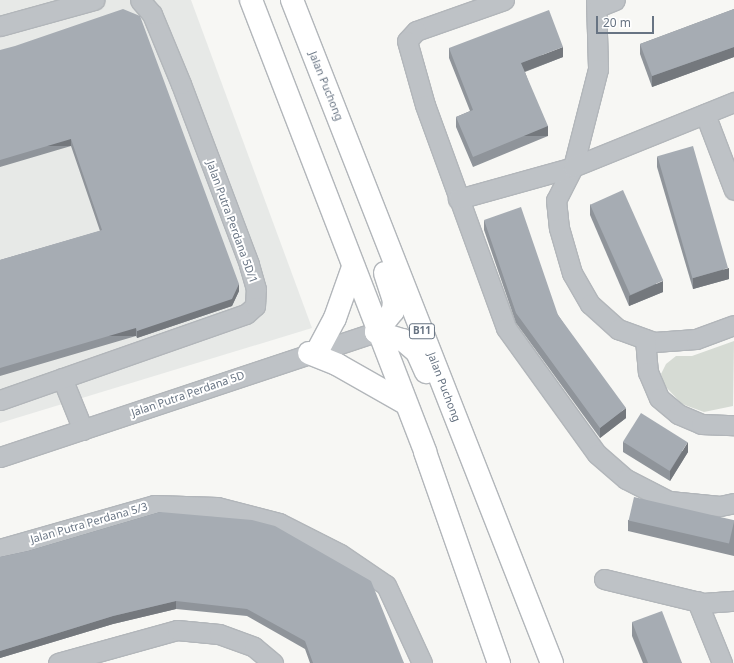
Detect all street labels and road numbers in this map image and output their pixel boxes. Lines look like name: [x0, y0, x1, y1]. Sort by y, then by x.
street label: Jalan Puchong: [306, 49, 346, 123]
street label: Jalan Putra Perdana 5D/1: [204, 159, 260, 285]
road number: B11: [408, 323, 436, 339]
street label: Jalan Puchong: [425, 350, 463, 424]
street label: Jalan Putra Perdana 5D: [130, 368, 246, 420]
street label: Jalan Putra Perdana 5/3: [29, 500, 149, 546]

